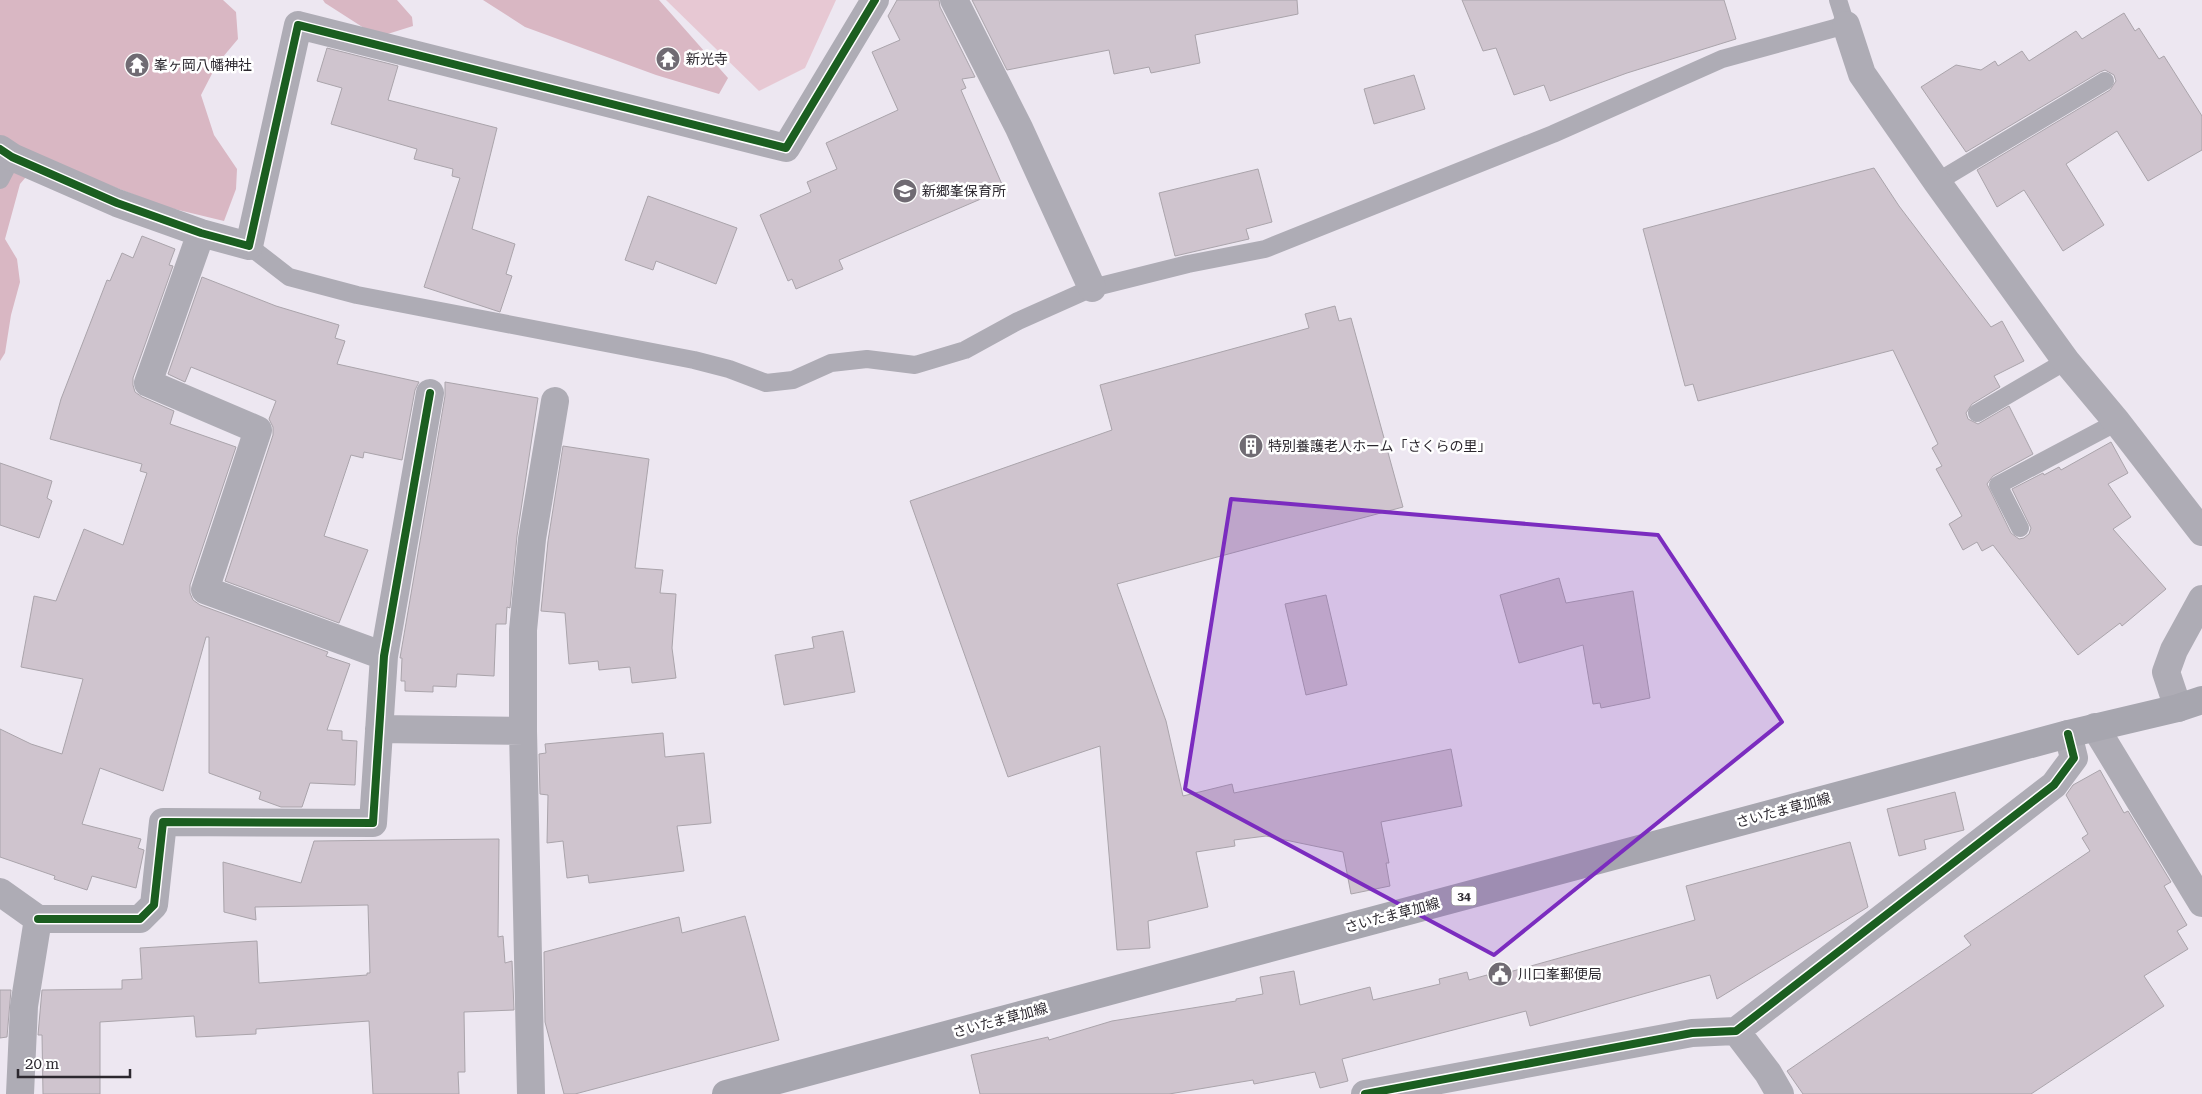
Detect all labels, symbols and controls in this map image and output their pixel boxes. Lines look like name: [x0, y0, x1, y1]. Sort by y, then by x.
temple icon: 新光寺: [655, 46, 681, 72]
place label: 新光寺: [686, 51, 728, 67]
temple icon: 峯ヶ岡八幡神社: [124, 52, 150, 78]
place label: 峯ヶ岡八幡神社: [154, 57, 252, 73]
school or university icon: 新郷峯保育所: [892, 178, 918, 204]
place label: 新郷峯保育所: [922, 183, 1006, 199]
building icon: 特別養護老人ホーム「さくらの里」: [1238, 433, 1264, 459]
place label: 特別養護老人ホーム「さくらの里」: [1268, 438, 1492, 454]
street label: さいたま草加線: [1734, 790, 1832, 830]
road number: 34: [1452, 886, 1476, 906]
street label: さいたま草加線: [1343, 895, 1441, 935]
public building icon: 川口峯郵便局: [1487, 961, 1513, 987]
place label: 川口峯郵便局: [1518, 966, 1602, 982]
street label: さいたま草加線: [951, 1000, 1049, 1040]
scale bar: [18, 1046, 130, 1078]
text: 20 m: [25, 1055, 60, 1073]

